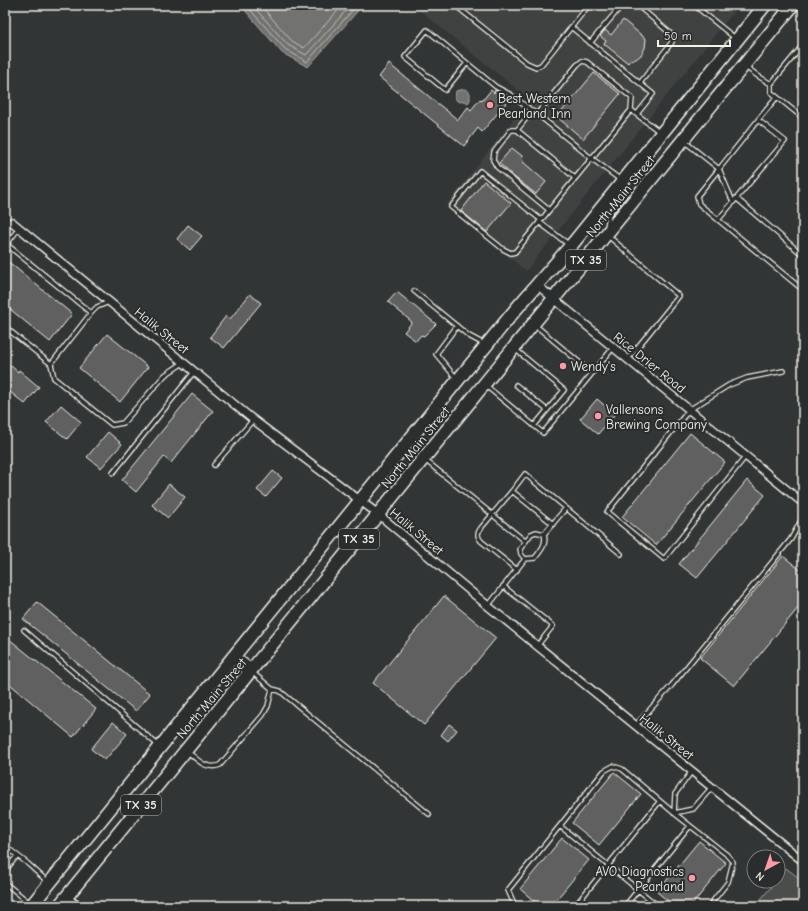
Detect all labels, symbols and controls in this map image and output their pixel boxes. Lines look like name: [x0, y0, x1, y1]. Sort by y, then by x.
scale bar: [658, 22, 730, 48]
text: 50 m: [664, 29, 692, 43]
place label: Best Western Pearland Inn: [498, 91, 571, 121]
marker: Best Western Pearland Inn: [485, 100, 495, 110]
street label: North Main Street: [583, 152, 659, 240]
road number: TX 35: [566, 250, 606, 270]
street label: Halik Street: [132, 304, 193, 358]
street label: Rice Drier Road: [611, 329, 689, 396]
place label: Wendy's: [571, 359, 616, 374]
marker: Wendy's: [558, 361, 568, 371]
place label: Vallensons Brewing Company: [606, 402, 707, 432]
street label: North Main Street: [378, 403, 454, 491]
marker: Vallensons Brewing Company: [593, 411, 603, 421]
street label: Halik Street: [387, 505, 447, 559]
road number: TX 35: [339, 529, 379, 549]
street label: North Main Street: [173, 654, 250, 742]
street label: Halik Street: [637, 710, 698, 764]
road number: TX 35: [121, 795, 161, 815]
north arrow: [746, 849, 786, 889]
place label: AVO Diagnostics Pearland: [595, 864, 684, 894]
text: N: [753, 869, 767, 884]
marker: AVO Diagnostics Pearland: [687, 873, 697, 883]

